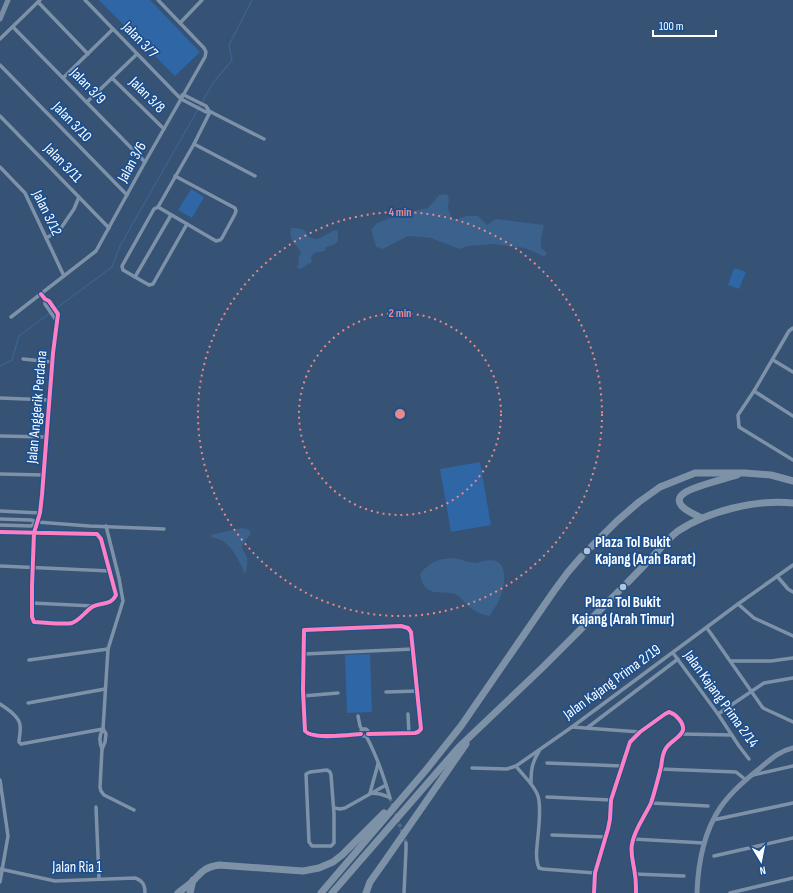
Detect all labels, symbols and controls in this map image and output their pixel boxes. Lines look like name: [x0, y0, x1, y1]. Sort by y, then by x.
scale bar: [653, 12, 716, 38]
street label: Jalan 3/7: [117, 17, 162, 62]
text: 100 m: [659, 19, 684, 34]
street label: Jalan 3/9: [65, 63, 110, 108]
street label: Jalan 3/8: [124, 72, 169, 117]
street label: Jalan 3/10: [48, 97, 96, 146]
street label: Jalan 3/6: [113, 138, 151, 186]
street label: Jalan 3/11: [39, 139, 87, 187]
street label: Jalan 3/12: [27, 186, 66, 239]
text: 4 min: [388, 205, 412, 220]
text: 2 min: [389, 306, 411, 321]
street label: Jalan Anggerik Perdana: [23, 350, 51, 465]
centre of rings: [393, 407, 407, 421]
place label: Plaza Tol Bukit Kajang (Arah Barat): [595, 533, 696, 569]
marker: Plaza Tol Bukit Kajang (Arah Barat): [582, 546, 592, 556]
marker: Plaza Tol Bukit Kajang (Arah Timur): [618, 582, 628, 592]
place label: Plaza Tol Bukit Kajang (Arah Timur): [572, 593, 674, 629]
street label: Jalan Kajang Prima 2/19: [559, 640, 664, 724]
street label: Jalan Kajang Prima 2/14: [679, 646, 763, 751]
north arrow: [741, 841, 781, 881]
street label: Jalan Ria 1: [51, 858, 102, 877]
text: N: [759, 863, 767, 877]

